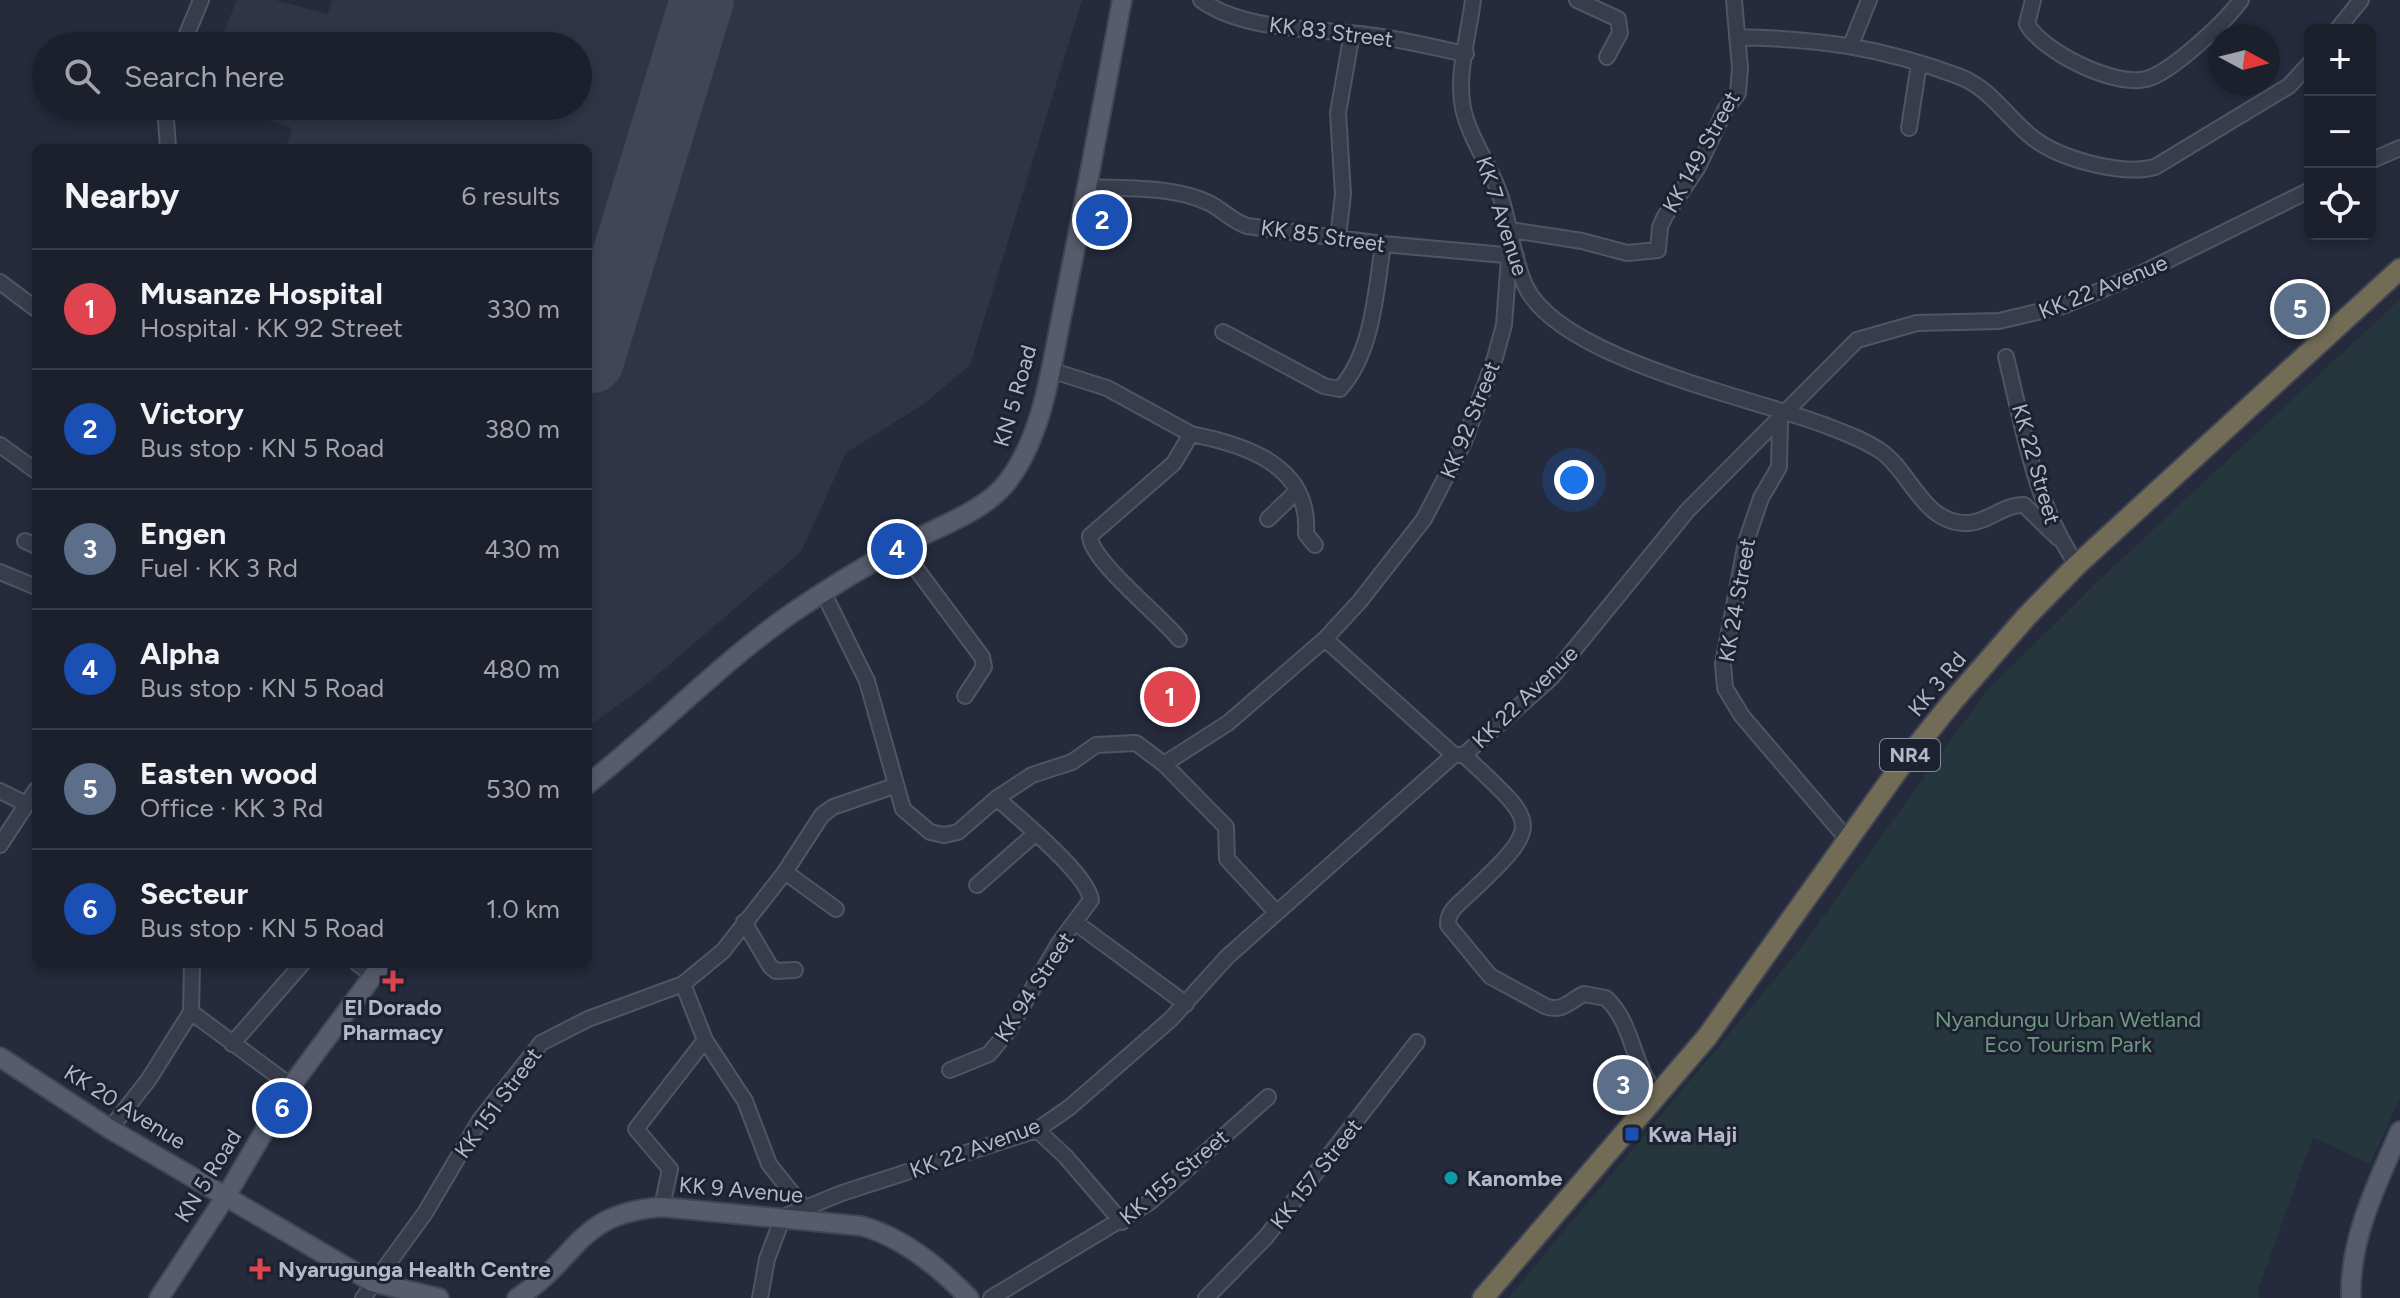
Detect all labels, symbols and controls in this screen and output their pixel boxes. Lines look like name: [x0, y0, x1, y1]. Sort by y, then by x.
street label: KK 83 Street: [1267, 11, 1395, 53]
north arrow: [2208, 24, 2280, 96]
map controls: [2304, 24, 2376, 240]
button: +: [2304, 24, 2376, 96]
search box: [32, 32, 592, 120]
icon: search: [60, 54, 104, 98]
text: Search here: [124, 58, 284, 95]
street label: KK 149 Street: [1657, 87, 1745, 217]
button: −: [2304, 96, 2376, 168]
street label: KK 7 Avenue: [1470, 153, 1534, 279]
button: locate: [2304, 168, 2376, 240]
text: Nearby: [64, 176, 179, 217]
text: 6 results: [462, 180, 560, 212]
pin: 2: [1076, 190, 1128, 250]
street label: KK 85 Street: [1259, 214, 1387, 258]
street label: KK 22 Avenue: [2035, 249, 2171, 325]
text: Musanze Hospital: [140, 275, 383, 312]
pin: 5: [2274, 279, 2326, 339]
text: 1: [85, 293, 95, 325]
text: 330 m: [486, 293, 560, 325]
text: Hospital · KK 92 Street: [140, 312, 403, 344]
street label: KN 5 Road: [988, 342, 1042, 450]
street label: KK 92 Street: [1434, 357, 1506, 483]
text: Victory: [140, 395, 244, 432]
street label: KK 22 Street: [2006, 401, 2066, 527]
text: 2: [82, 413, 98, 445]
text: 380 m: [485, 413, 560, 445]
text: Bus stop · KN 5 Road: [140, 432, 384, 464]
your location: [1554, 460, 1594, 500]
text: Engen: [140, 515, 226, 552]
pin: 4: [871, 519, 923, 579]
text: 3: [83, 533, 97, 565]
text: 430 m: [484, 533, 560, 565]
street label: KK 24 Street: [1713, 536, 1761, 664]
text: Fuel · KK 3 Rd: [140, 552, 298, 584]
text: Alpha: [140, 635, 220, 672]
street label: KK 22 Avenue: [1466, 640, 1584, 754]
street label: KK 3 Rd: [1902, 646, 1972, 722]
text: 4: [82, 653, 98, 685]
text: 480 m: [483, 653, 560, 685]
pin: 1: [1144, 667, 1196, 727]
text: Bus stop · KN 5 Road: [140, 672, 384, 704]
road number: NR4: [1880, 739, 1940, 771]
text: Easten wood: [140, 755, 318, 792]
text: 5: [82, 773, 98, 805]
text: 530 m: [486, 773, 560, 805]
text: Office · KK 3 Rd: [140, 792, 323, 824]
text: Secteur: [140, 875, 248, 912]
text: 6: [82, 893, 98, 925]
text: 1.0 km: [486, 893, 560, 925]
text: Bus stop · KN 5 Road: [140, 912, 384, 944]
street label: KK 94 Street: [989, 927, 1079, 1047]
marker: El Dorado Pharmacy: [384, 972, 402, 990]
place label: El Dorado Pharmacy: [343, 994, 444, 1046]
park label: Nyandungu Urban Wetland Eco Tourism Park: [1935, 1006, 2201, 1058]
street label: KK 151 Street: [449, 1042, 547, 1164]
pin: 3: [1597, 1055, 1649, 1115]
street label: KK 20 Avenue: [59, 1059, 191, 1155]
pin: 6: [256, 1078, 308, 1138]
street label: KK 22 Avenue: [906, 1112, 1044, 1184]
street label: KK 157 Street: [1264, 1113, 1368, 1235]
place label: Kwa Haji: [1648, 1121, 1737, 1148]
street label: KN 5 Road: [169, 1124, 247, 1228]
street label: KK 155 Street: [1114, 1124, 1234, 1230]
marker: Kwa Haji: [1623, 1125, 1641, 1143]
place label: Kanombe: [1467, 1165, 1562, 1192]
marker: Kanombe: [1442, 1169, 1460, 1187]
street label: KK 9 Avenue: [678, 1171, 804, 1209]
place label: Nyarugunga Health Centre: [278, 1256, 551, 1283]
marker: Nyarugunga Health Centre: [249, 1258, 271, 1280]

